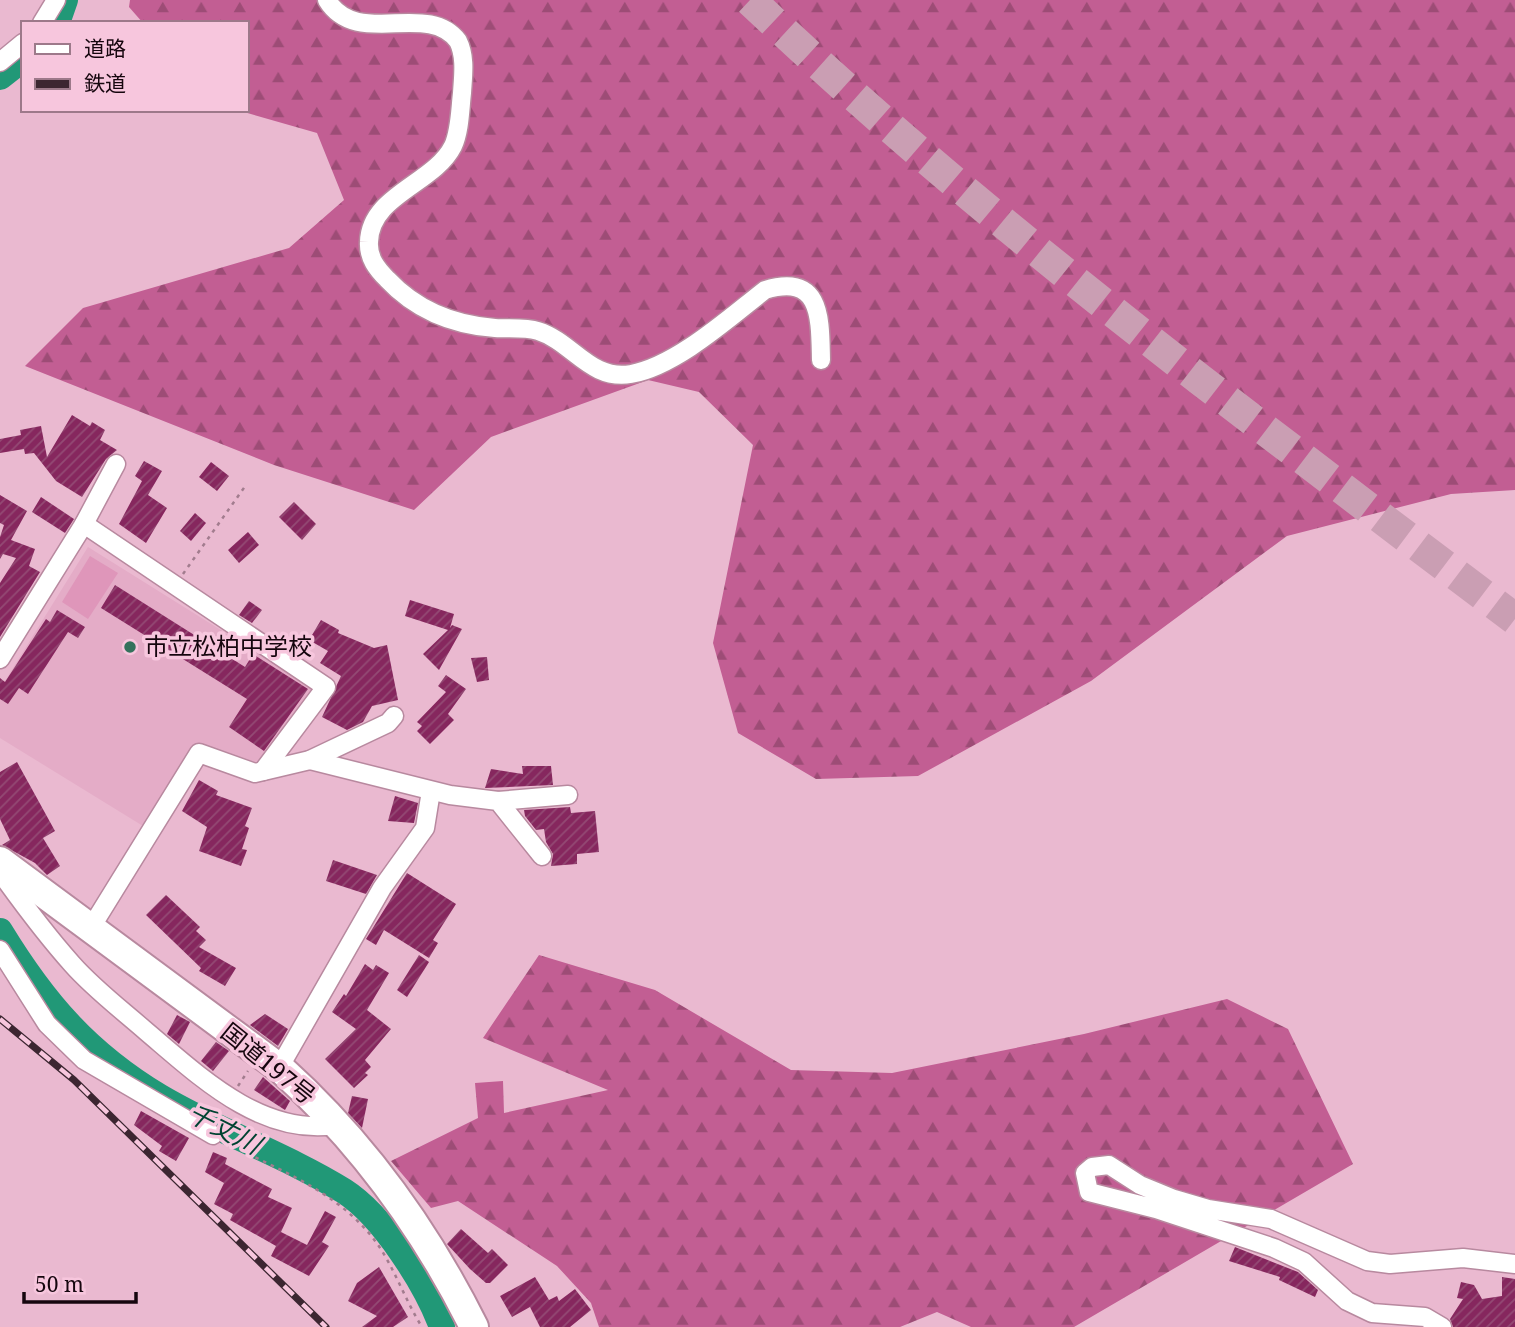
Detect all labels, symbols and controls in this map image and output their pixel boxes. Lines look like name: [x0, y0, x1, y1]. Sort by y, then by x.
legend: [21, 21, 248, 112]
text: 道路: [84, 34, 126, 62]
text: 鉄道: [84, 69, 126, 97]
place label: 市立松柏中学校: [144, 629, 312, 662]
marker: 市立松柏中学校: [122, 639, 138, 655]
street label: 国道197号: [215, 1015, 323, 1111]
water label: 千丈川: [182, 1094, 270, 1163]
scale bar: [24, 1260, 136, 1304]
text: 50 m: [35, 1270, 84, 1298]

